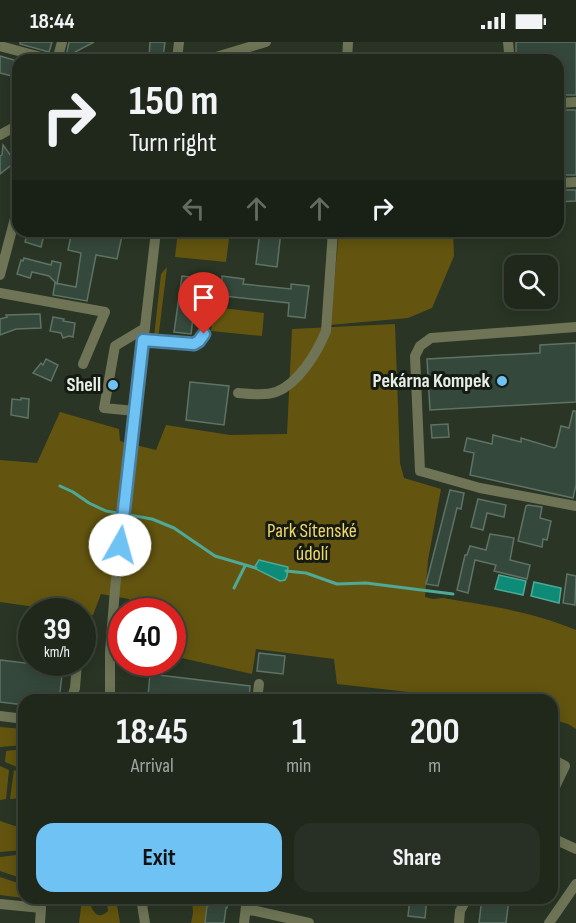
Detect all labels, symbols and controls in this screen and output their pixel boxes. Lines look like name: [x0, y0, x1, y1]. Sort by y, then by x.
text: 18:44: [30, 8, 74, 35]
text: 150 m: [129, 76, 218, 127]
icon: right: [30, 78, 108, 156]
text: Turn right: [129, 127, 216, 159]
icon: left: [177, 192, 210, 225]
icon: ahead: [240, 192, 273, 225]
icon: ahead: [303, 192, 336, 225]
icon: right: [366, 192, 399, 225]
map controls: [504, 255, 558, 309]
button: search: [504, 255, 558, 309]
pin: [178, 272, 229, 334]
icon: arrive: [187, 281, 220, 314]
place label: Pekárna Kompek: [372, 369, 491, 393]
place label: Shell: [66, 373, 101, 397]
marker: Pekárna Kompek: [495, 374, 509, 388]
marker: Shell: [106, 378, 120, 392]
position arrow: [88, 513, 152, 577]
park label: Park Sítenské údolí: [267, 519, 357, 566]
speed limit sign: 40: [108, 598, 186, 676]
text: 39: [43, 612, 71, 648]
text: km/h: [44, 643, 70, 662]
text: 18:45: [116, 711, 188, 754]
text: 1: [292, 711, 306, 754]
text: 200: [410, 711, 460, 754]
text: Arrival: [131, 754, 174, 778]
text: min: [286, 754, 311, 778]
text: m: [428, 754, 441, 778]
button: Exit: [36, 823, 282, 892]
button: Share: [294, 823, 540, 892]

